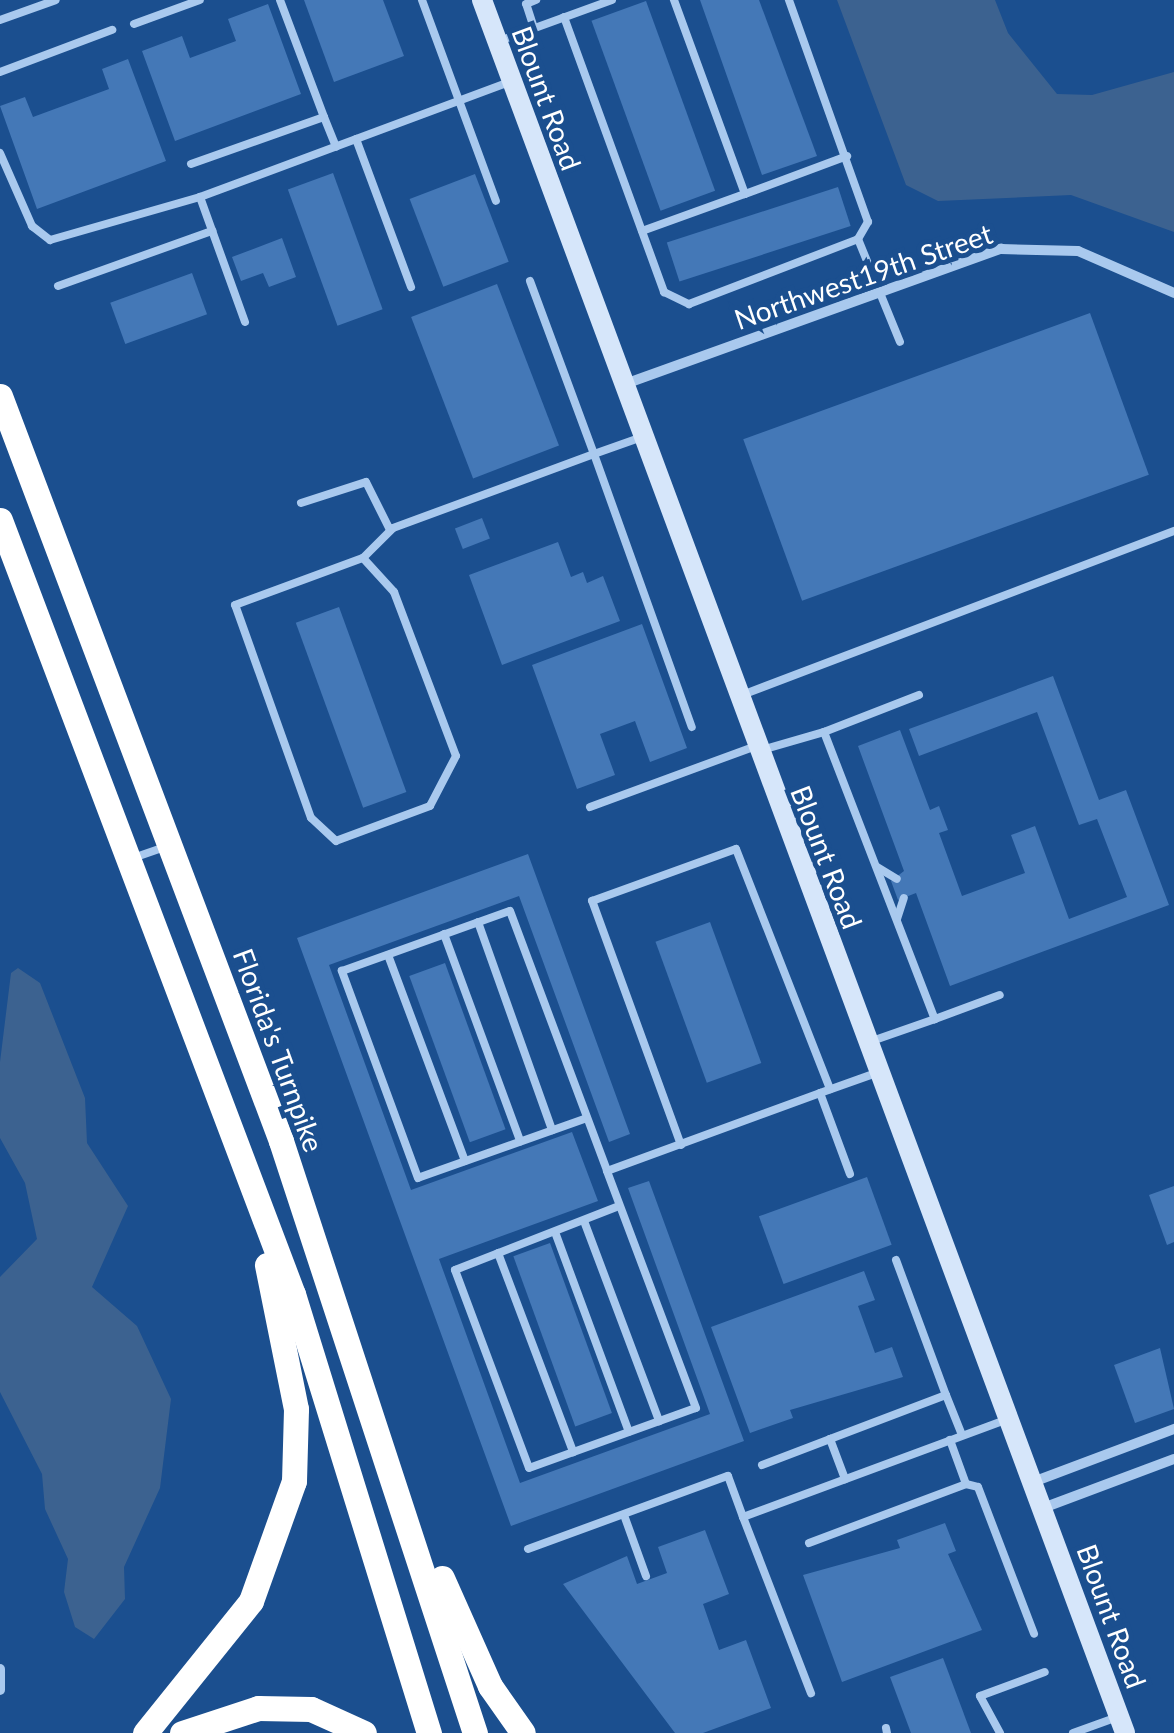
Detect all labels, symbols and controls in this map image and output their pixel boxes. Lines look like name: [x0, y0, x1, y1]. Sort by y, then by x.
street label: Blount Road: [505, 21, 589, 175]
street label: Northwest19th Street: [730, 216, 996, 336]
street label: Blount Road: [784, 781, 870, 933]
street label: Florida's Turnpike: [226, 943, 332, 1157]
street label: Blount Road: [1070, 1539, 1154, 1693]

